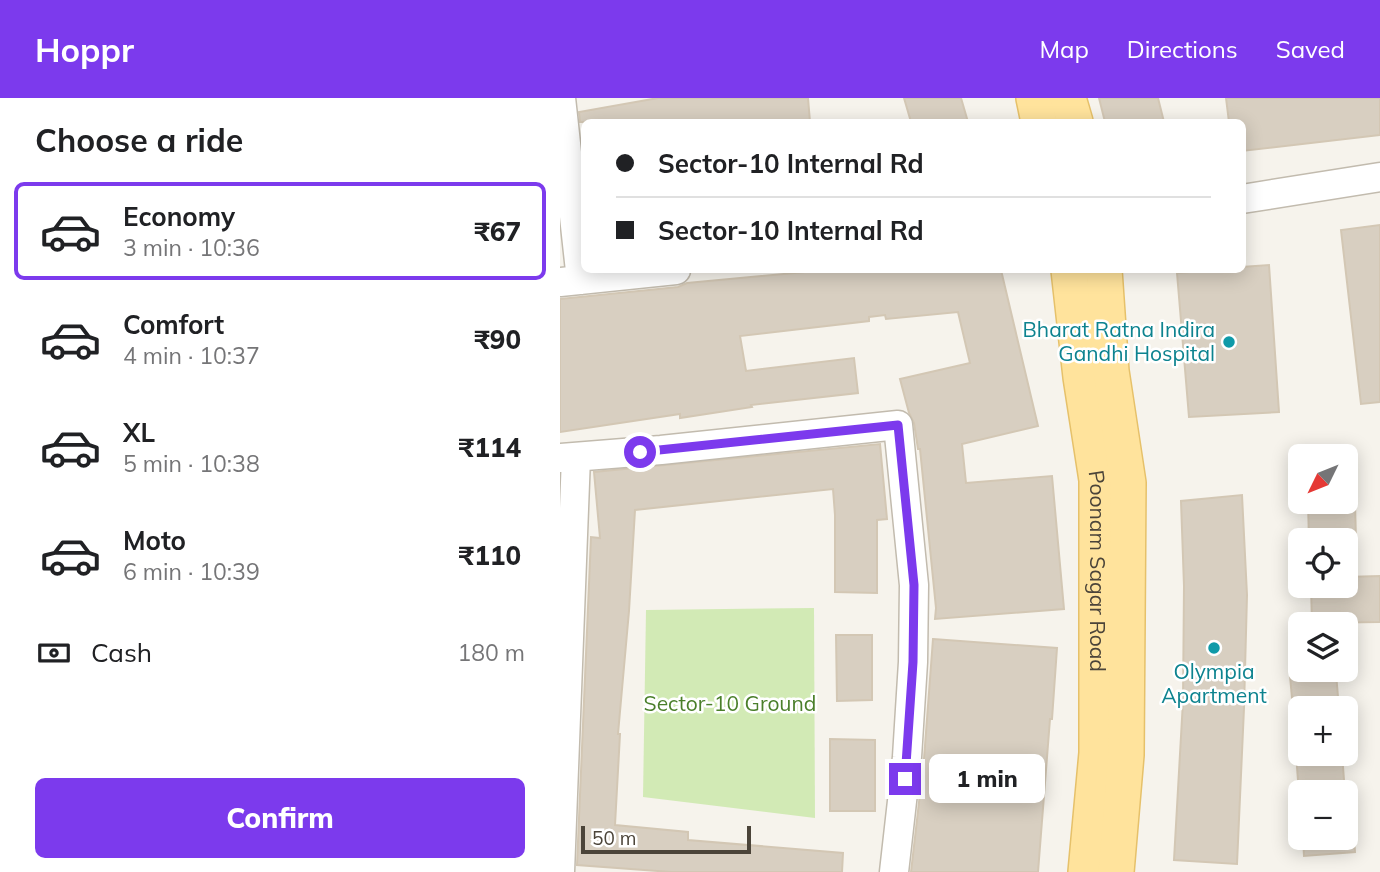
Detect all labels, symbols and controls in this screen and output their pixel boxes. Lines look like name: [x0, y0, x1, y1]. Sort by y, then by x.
text: Hoppr: [35, 29, 134, 70]
text: Map: [1039, 34, 1089, 64]
text: Directions: [1127, 34, 1238, 64]
text: Saved: [1276, 34, 1345, 64]
text: Choose a ride: [35, 120, 243, 160]
text: Sector-10 Internal Rd: [658, 147, 924, 180]
icon: car: [39, 200, 102, 263]
text: Economy: [123, 200, 235, 233]
text: Sector-10 Internal Rd: [658, 214, 924, 247]
text: ₹67: [474, 215, 521, 248]
text: 3 min · 10:36: [123, 233, 260, 262]
icon: car: [39, 308, 102, 371]
text: Comfort: [123, 308, 224, 341]
place label: Bharat Ratna Indira Gandhi Hospital: [1023, 316, 1215, 366]
text: ₹90: [474, 323, 521, 356]
marker: Bharat Ratna Indira Gandhi Hospital: [1221, 334, 1237, 350]
text: 4 min · 10:37: [123, 341, 260, 370]
icon: car: [39, 416, 102, 479]
text: XL: [123, 416, 155, 449]
text: ₹114: [459, 431, 521, 464]
route start: [624, 436, 656, 468]
north arrow: [1288, 444, 1358, 514]
map controls: [1288, 444, 1358, 850]
text: 5 min · 10:38: [123, 449, 260, 478]
street label: Poonam Sagar Road: [1084, 468, 1111, 672]
icon: car: [39, 524, 102, 587]
text: Moto: [123, 524, 186, 557]
button: locate: [1288, 528, 1358, 598]
text: ₹110: [459, 539, 521, 572]
text: 6 min · 10:39: [123, 557, 260, 586]
button: layers: [1288, 612, 1358, 682]
icon: cash: [35, 634, 73, 672]
text: Cash: [91, 636, 152, 669]
text: 180 m: [457, 638, 525, 667]
marker: Olympia Apartment: [1206, 640, 1222, 656]
place label: Olympia Apartment: [1161, 658, 1267, 708]
park label: Sector-10 Ground: [644, 690, 816, 716]
button: +: [1288, 696, 1358, 766]
callout: 1 min: [930, 754, 1045, 804]
route end: [889, 763, 921, 795]
text: 1 min: [956, 764, 1018, 793]
button: Confirm: [35, 778, 525, 858]
button: −: [1288, 780, 1358, 850]
scale bar: [581, 823, 751, 855]
text: 50 m: [592, 826, 636, 850]

